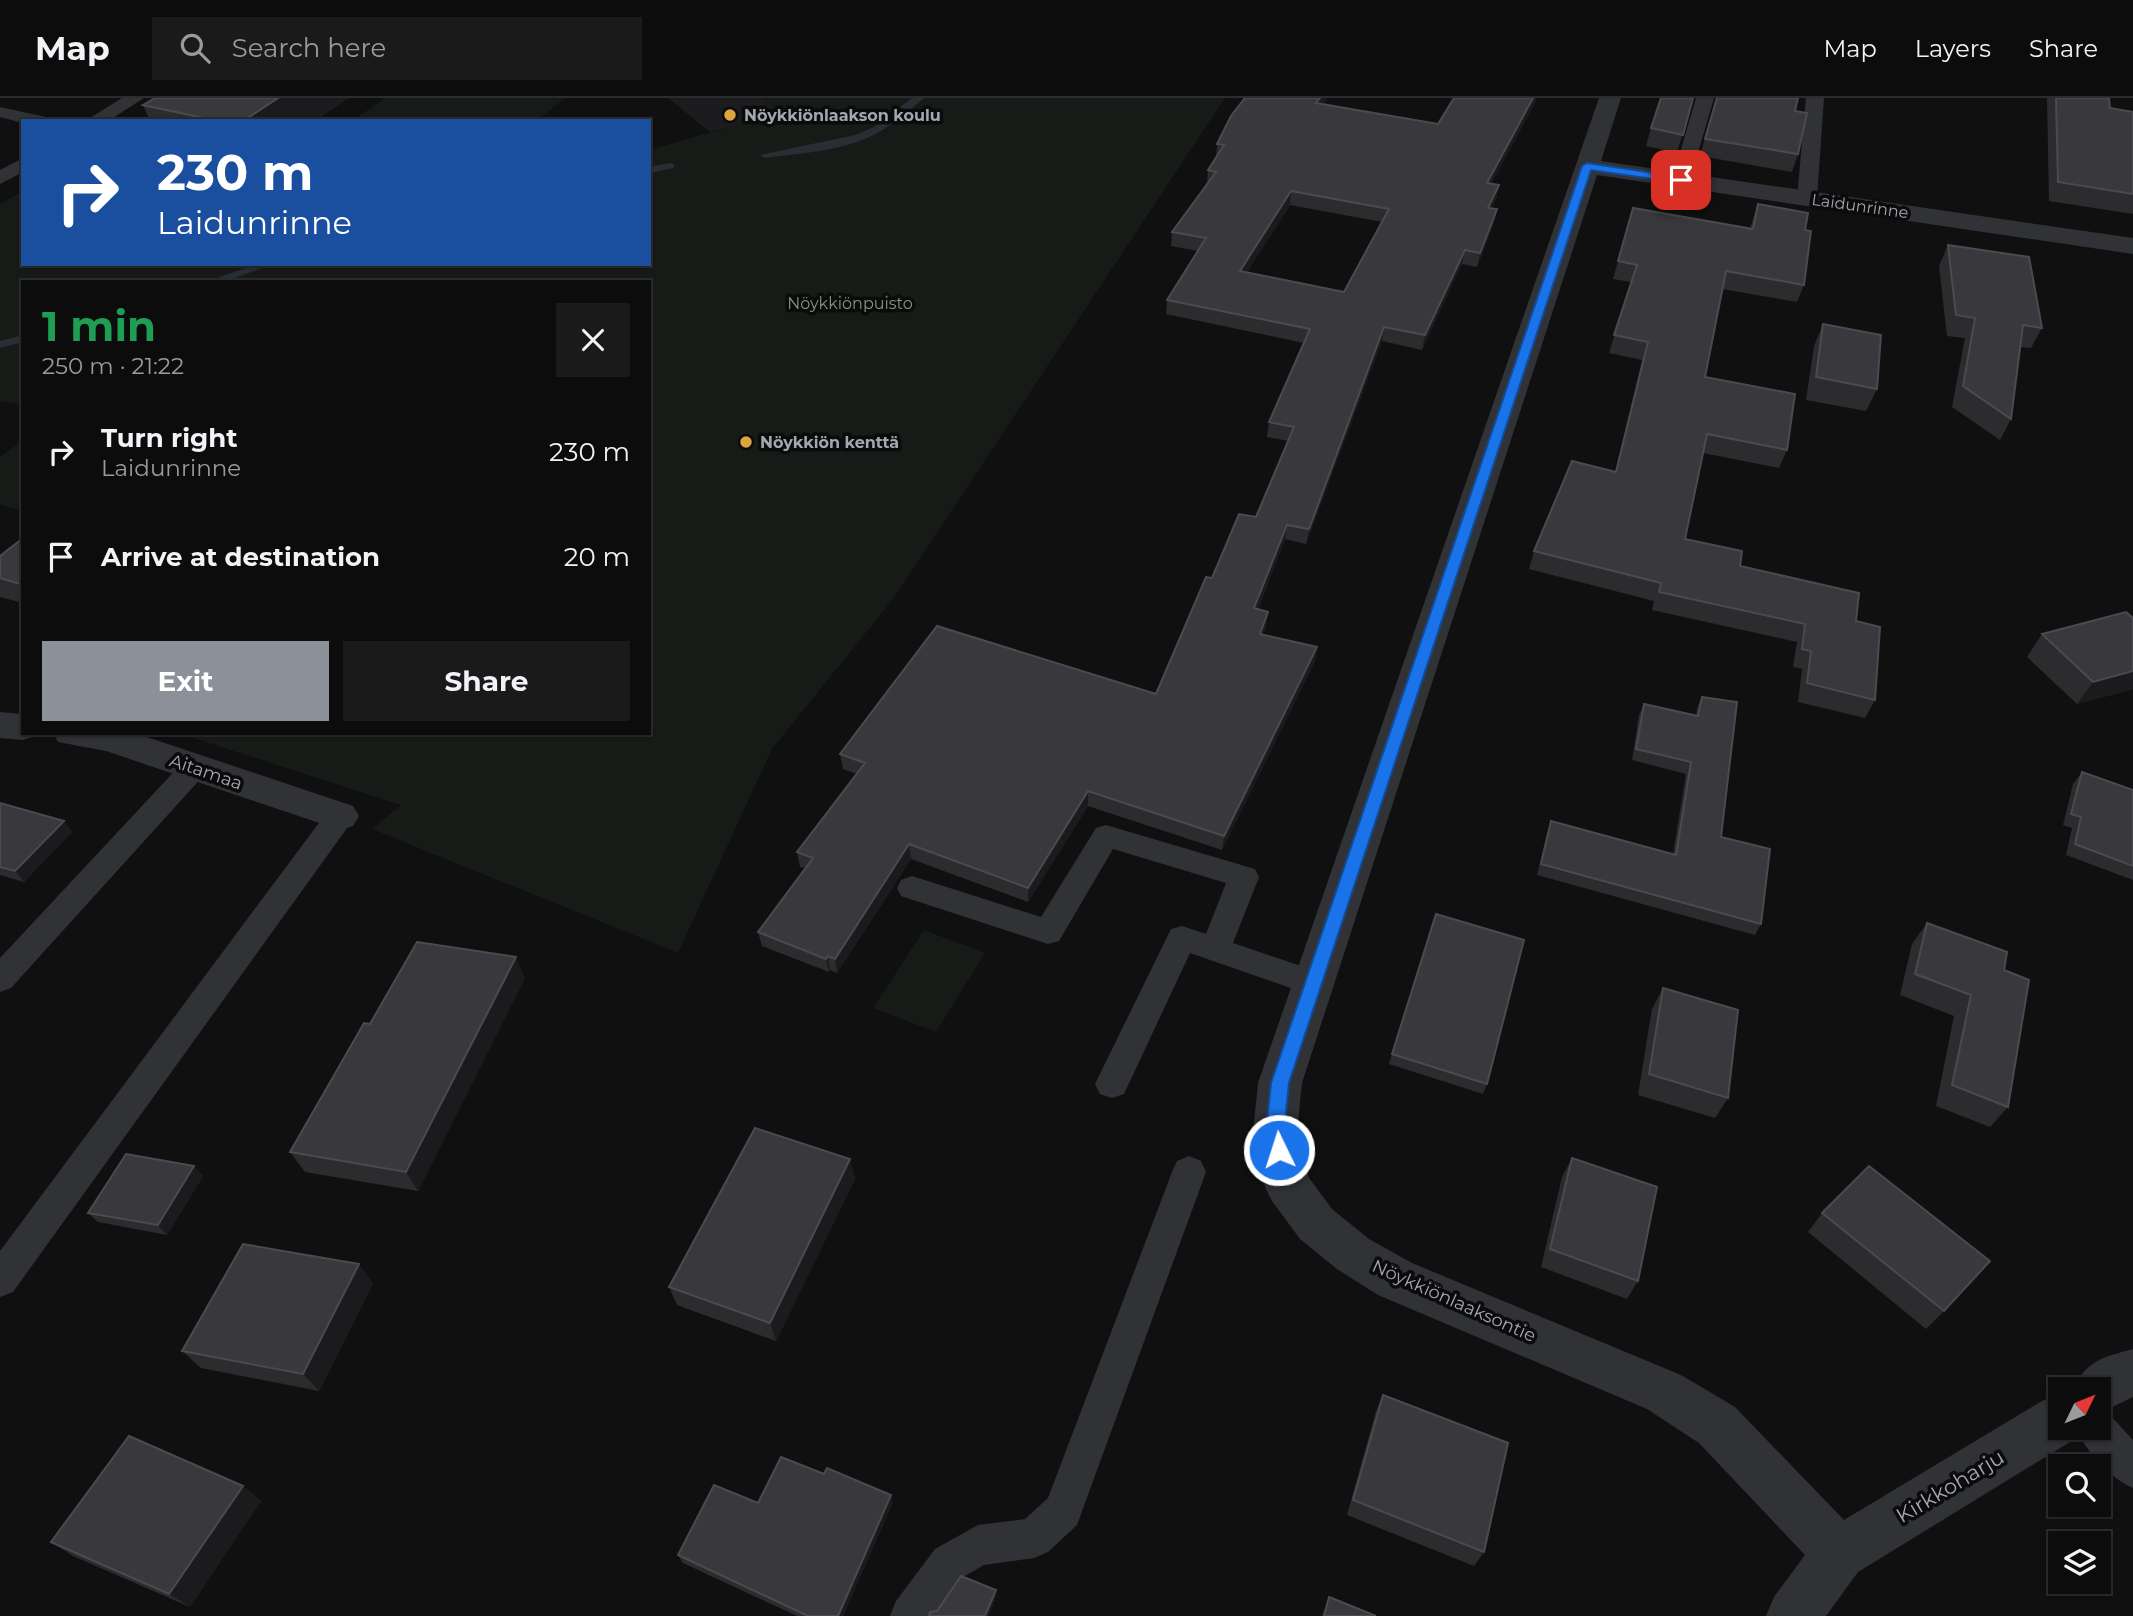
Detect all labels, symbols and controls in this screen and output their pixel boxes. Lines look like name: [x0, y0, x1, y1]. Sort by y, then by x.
search box: [152, 17, 642, 80]
text: Map: [35, 28, 110, 68]
icon: search: [176, 29, 214, 67]
text: Search here: [232, 32, 386, 64]
text: Map: [1823, 34, 1877, 63]
text: Layers: [1915, 34, 1991, 63]
text: Share: [2029, 34, 2098, 63]
place label: Nöykkiönlaakson koulu: [744, 106, 941, 125]
marker: Nöykkiönlaakson koulu: [722, 107, 738, 123]
text: 230 m: [157, 143, 313, 202]
icon: right: [42, 147, 133, 238]
pin: [1651, 150, 1711, 210]
icon: arrive: [1662, 161, 1700, 199]
street label: Laidunrinne: [1810, 190, 1910, 222]
text: Laidunrinne: [157, 203, 352, 242]
park label: Nöykkiönpuisto: [787, 294, 913, 313]
text: 1 min: [42, 300, 156, 352]
button: close: [556, 303, 630, 377]
text: 250 m · 21:22: [42, 352, 184, 380]
text: Turn right: [101, 422, 237, 454]
icon: right: [42, 433, 80, 471]
place label: Nöykkiön kenttä: [760, 433, 899, 452]
marker: Nöykkiön kenttä: [738, 434, 754, 450]
text: 230 m: [549, 436, 630, 468]
text: Laidunrinne: [101, 454, 241, 482]
icon: arrive: [42, 538, 80, 576]
text: Arrive at destination: [101, 541, 380, 573]
text: 20 m: [564, 541, 630, 573]
button: Exit: [42, 641, 329, 721]
button: Share: [343, 641, 630, 721]
street label: Aitamaa: [167, 749, 245, 795]
position arrow: [1242, 1113, 1316, 1187]
street label: Nöykkiönlaaksontie: [1369, 1255, 1539, 1347]
north arrow: [2048, 1377, 2110, 1440]
map controls: [2048, 1377, 2111, 1594]
street label: Kirkkoharju: [1891, 1444, 2009, 1528]
button: search: [2048, 1454, 2111, 1517]
button: layers: [2048, 1531, 2111, 1594]

